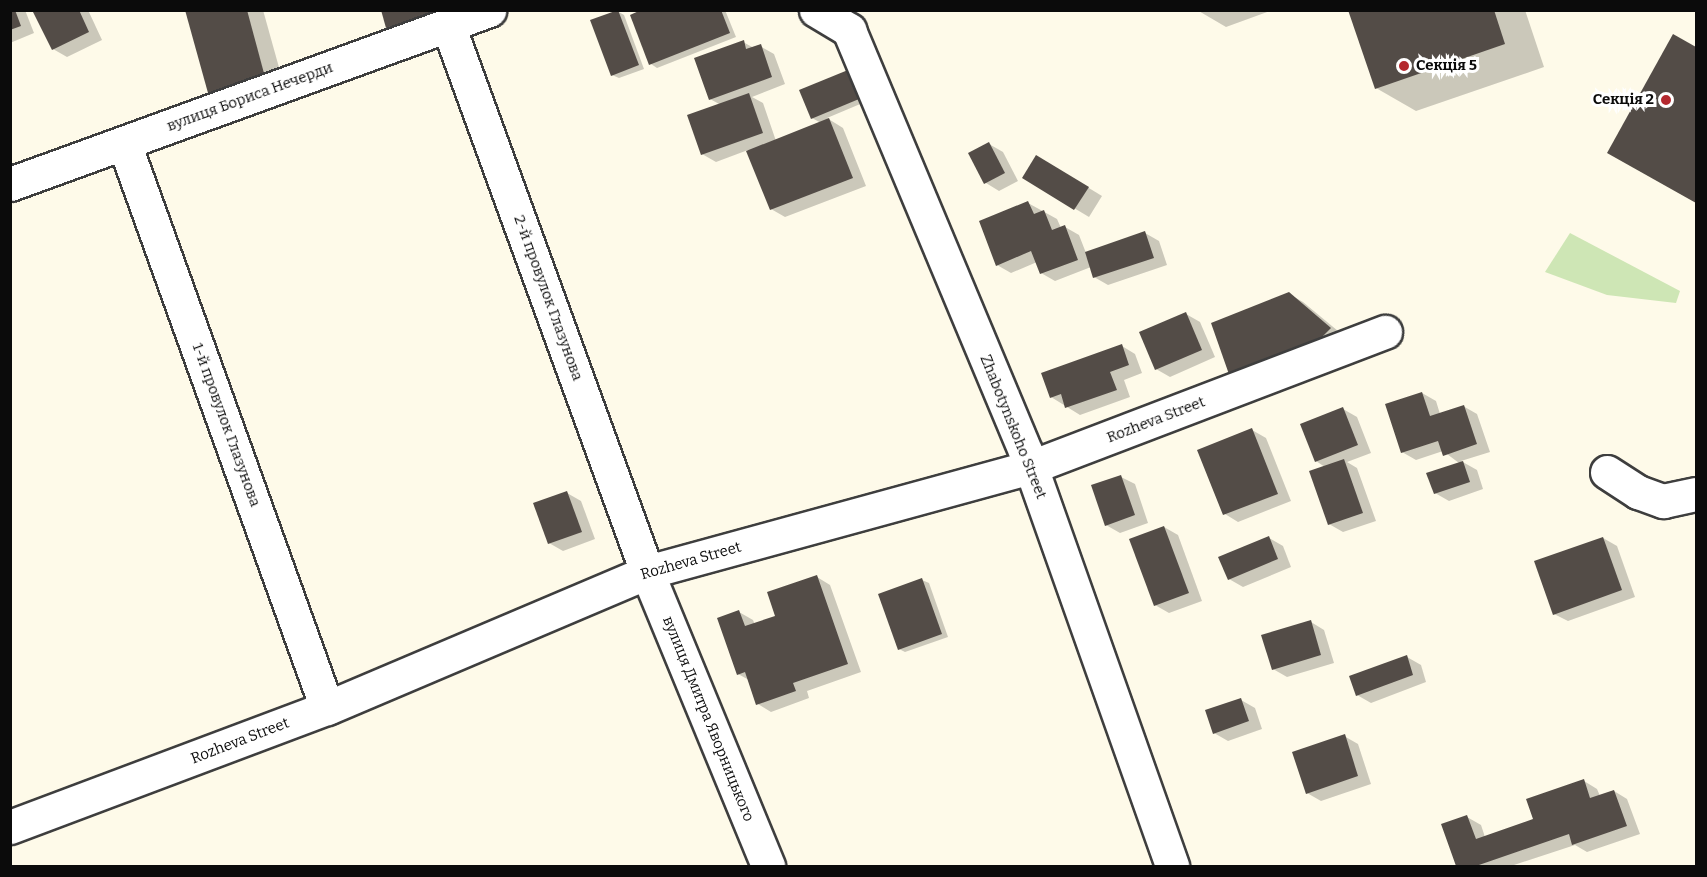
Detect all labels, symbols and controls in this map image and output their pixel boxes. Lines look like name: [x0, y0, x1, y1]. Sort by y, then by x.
place label: Секція 5: [1416, 57, 1477, 75]
street label: вулиця Бориса Нечерди: [165, 59, 335, 135]
marker: Секція 5: [1397, 59, 1411, 73]
place label: Секція 2: [1593, 91, 1654, 109]
marker: Секція 2: [1659, 93, 1673, 107]
street label: 2-й провулок Глазунова: [510, 213, 586, 383]
street label: 1-й провулок Глазунова: [188, 341, 264, 509]
street label: Zhabotynskoho Street: [976, 352, 1050, 502]
street label: Rozheva Street: [1104, 393, 1208, 447]
street label: Rozheva Street: [639, 538, 743, 584]
street label: вулиця Дмитра Яворницького: [658, 614, 758, 824]
street label: Rozheva Street: [188, 714, 292, 768]

